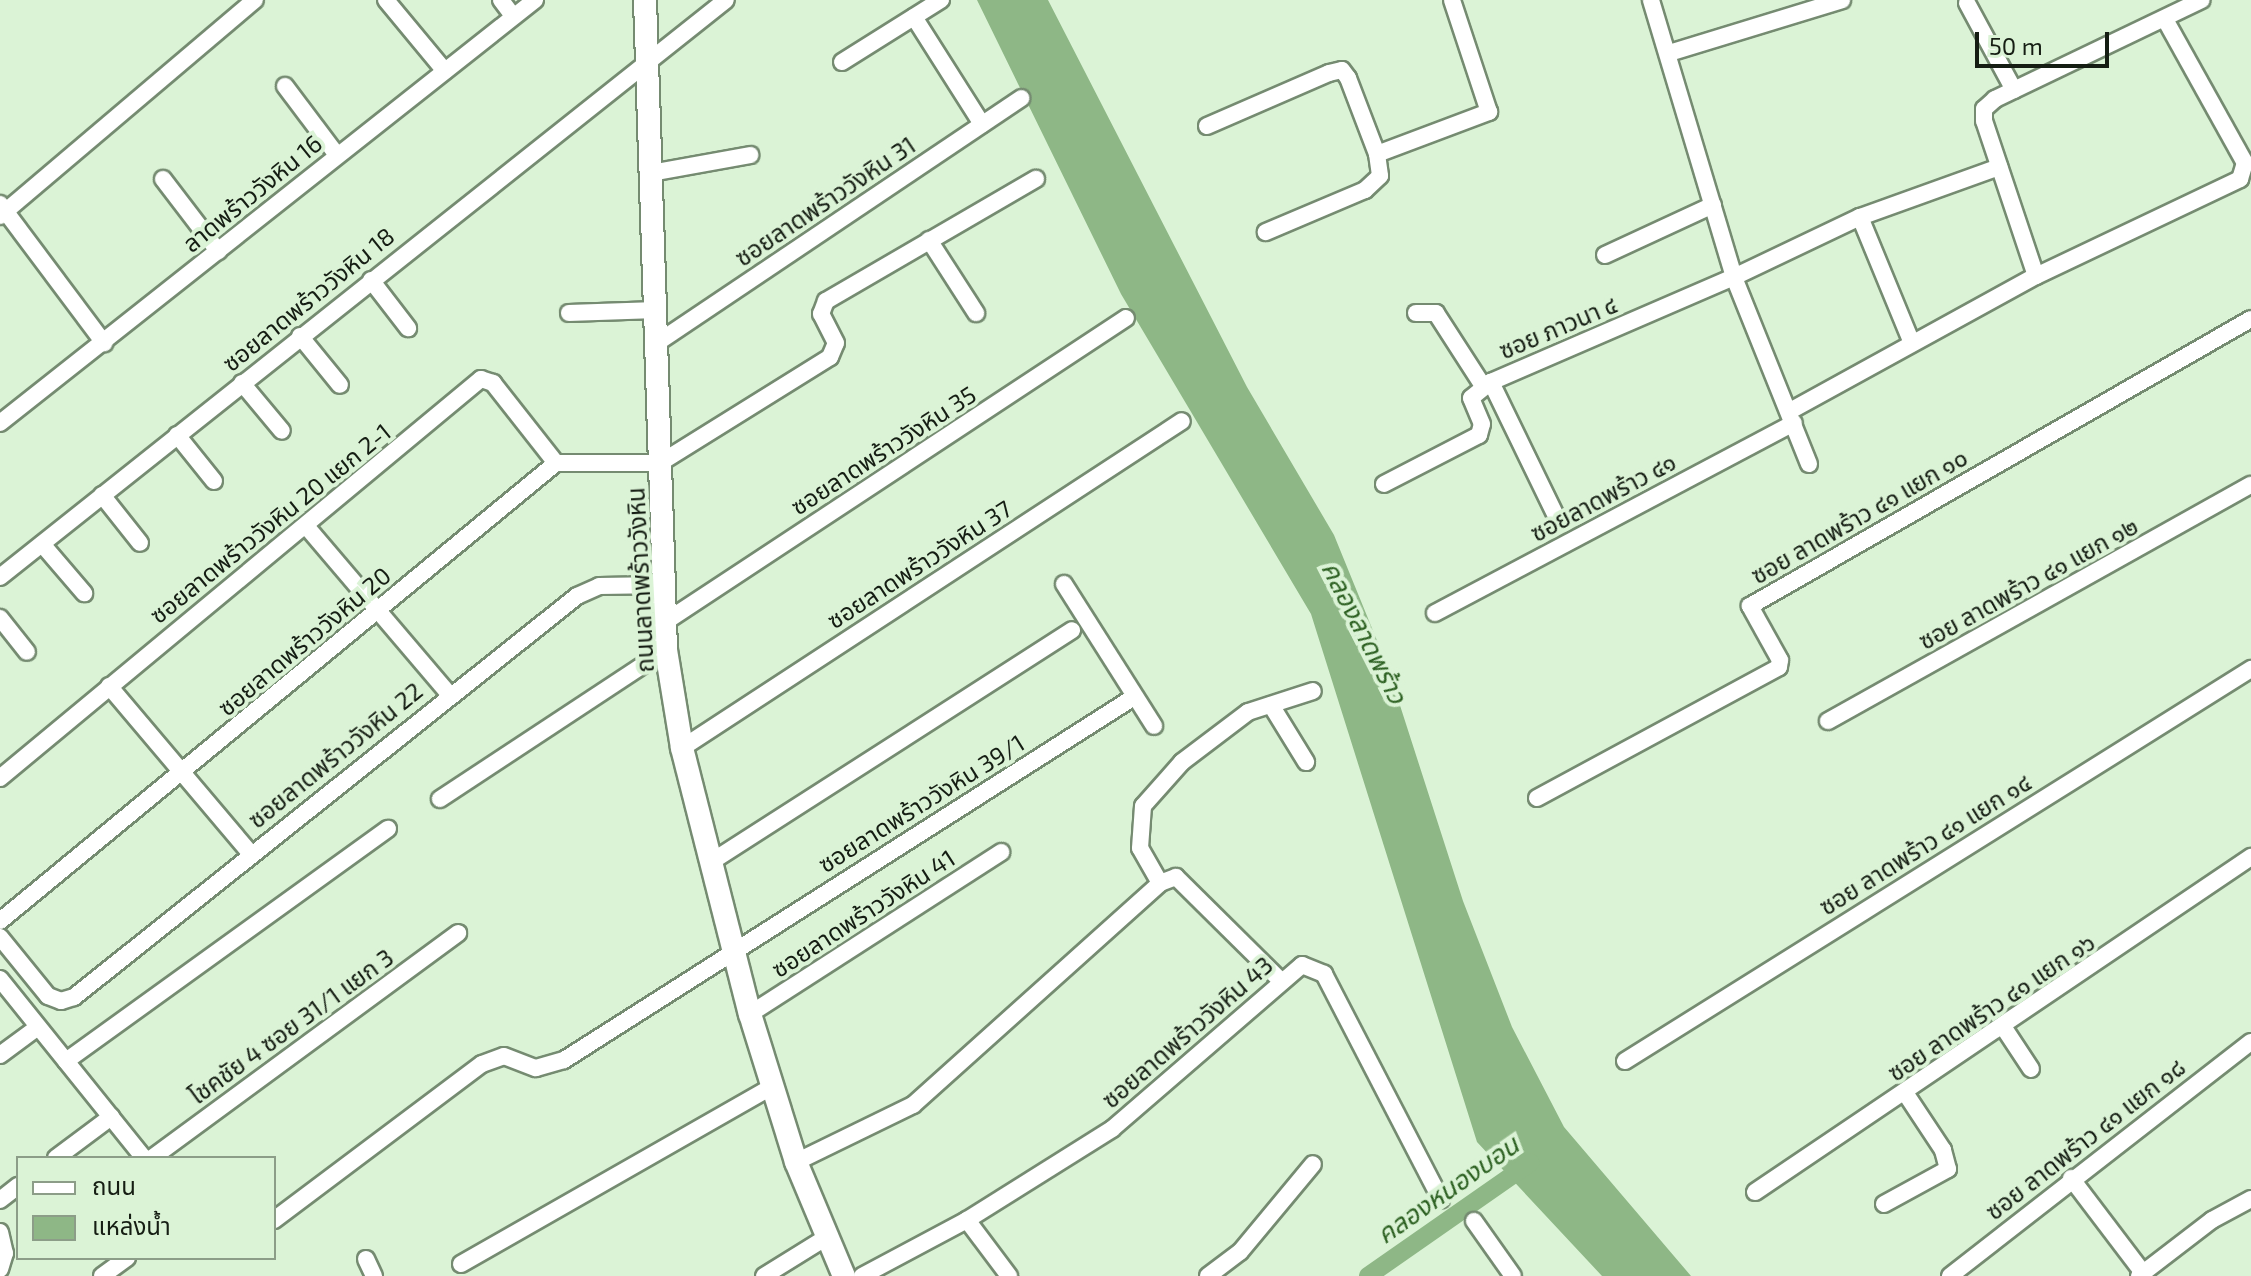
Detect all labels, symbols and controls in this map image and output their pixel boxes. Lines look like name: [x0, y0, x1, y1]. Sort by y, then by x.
scale bar: [1979, 16, 2113, 66]
text: 50 m: [1989, 31, 2043, 60]
street label: ลาดพร้าววังหิน 16: [177, 128, 327, 258]
street label: ซอยลาดพร้าววังหิน 31: [729, 130, 921, 272]
street label: ซอยลาดพร้าววังหิน 18: [216, 221, 400, 377]
street label: ซอย ภาวนา ๔: [1495, 289, 1621, 365]
street label: ซอยลาดพร้าววังหิน 35: [785, 379, 981, 521]
street label: ซอยลาดพร้าววังหิน 20 แยก 2-1: [144, 417, 396, 629]
street label: ซอย ลาดพร้าว ๔๑ แยก ๑๐: [1746, 442, 1972, 590]
street label: ซอยลาดพร้าว ๔๑: [1525, 447, 1681, 547]
street label: ถนนลาดพร้าววังหิน: [621, 487, 659, 673]
street label: ซอยลาดพร้าววังหิน 37: [821, 494, 1017, 634]
street label: ซอย ลาดพร้าว ๔๑ แยก ๑๒: [1914, 511, 2142, 655]
water label: คลองลาดพร้าว: [1316, 556, 1414, 708]
street label: ซอยลาดพร้าววังหิน 20: [212, 560, 396, 722]
street label: ซอยลาดพร้าววังหิน 22: [242, 676, 428, 834]
street label: ซอยลาดพร้าววังหิน 39/1: [813, 728, 1029, 878]
street label: ซอย ลาดพร้าว ๔๑ แยก ๑๔: [1814, 767, 2036, 921]
street label: ซอยลาดพร้าววังหิน 41: [766, 843, 960, 983]
street label: ซอย ลาดพร้าว ๔๑ แยก ๑๖: [1882, 927, 2100, 1087]
street label: โชคชัย 4 ซอย 31/1 แยก 3: [183, 942, 399, 1110]
street label: ซอยลาดพร้าววังหิน 43: [1096, 950, 1278, 1114]
street label: ซอย ลาดพร้าว ๔๑ แยก ๑๘: [1980, 1052, 2190, 1226]
water label: คลองหนองบอน: [1370, 1129, 1524, 1249]
legend: [16, 1156, 276, 1260]
text: ถนน: [92, 1171, 136, 1200]
text: แหล่งน้ำ: [92, 1211, 171, 1240]

